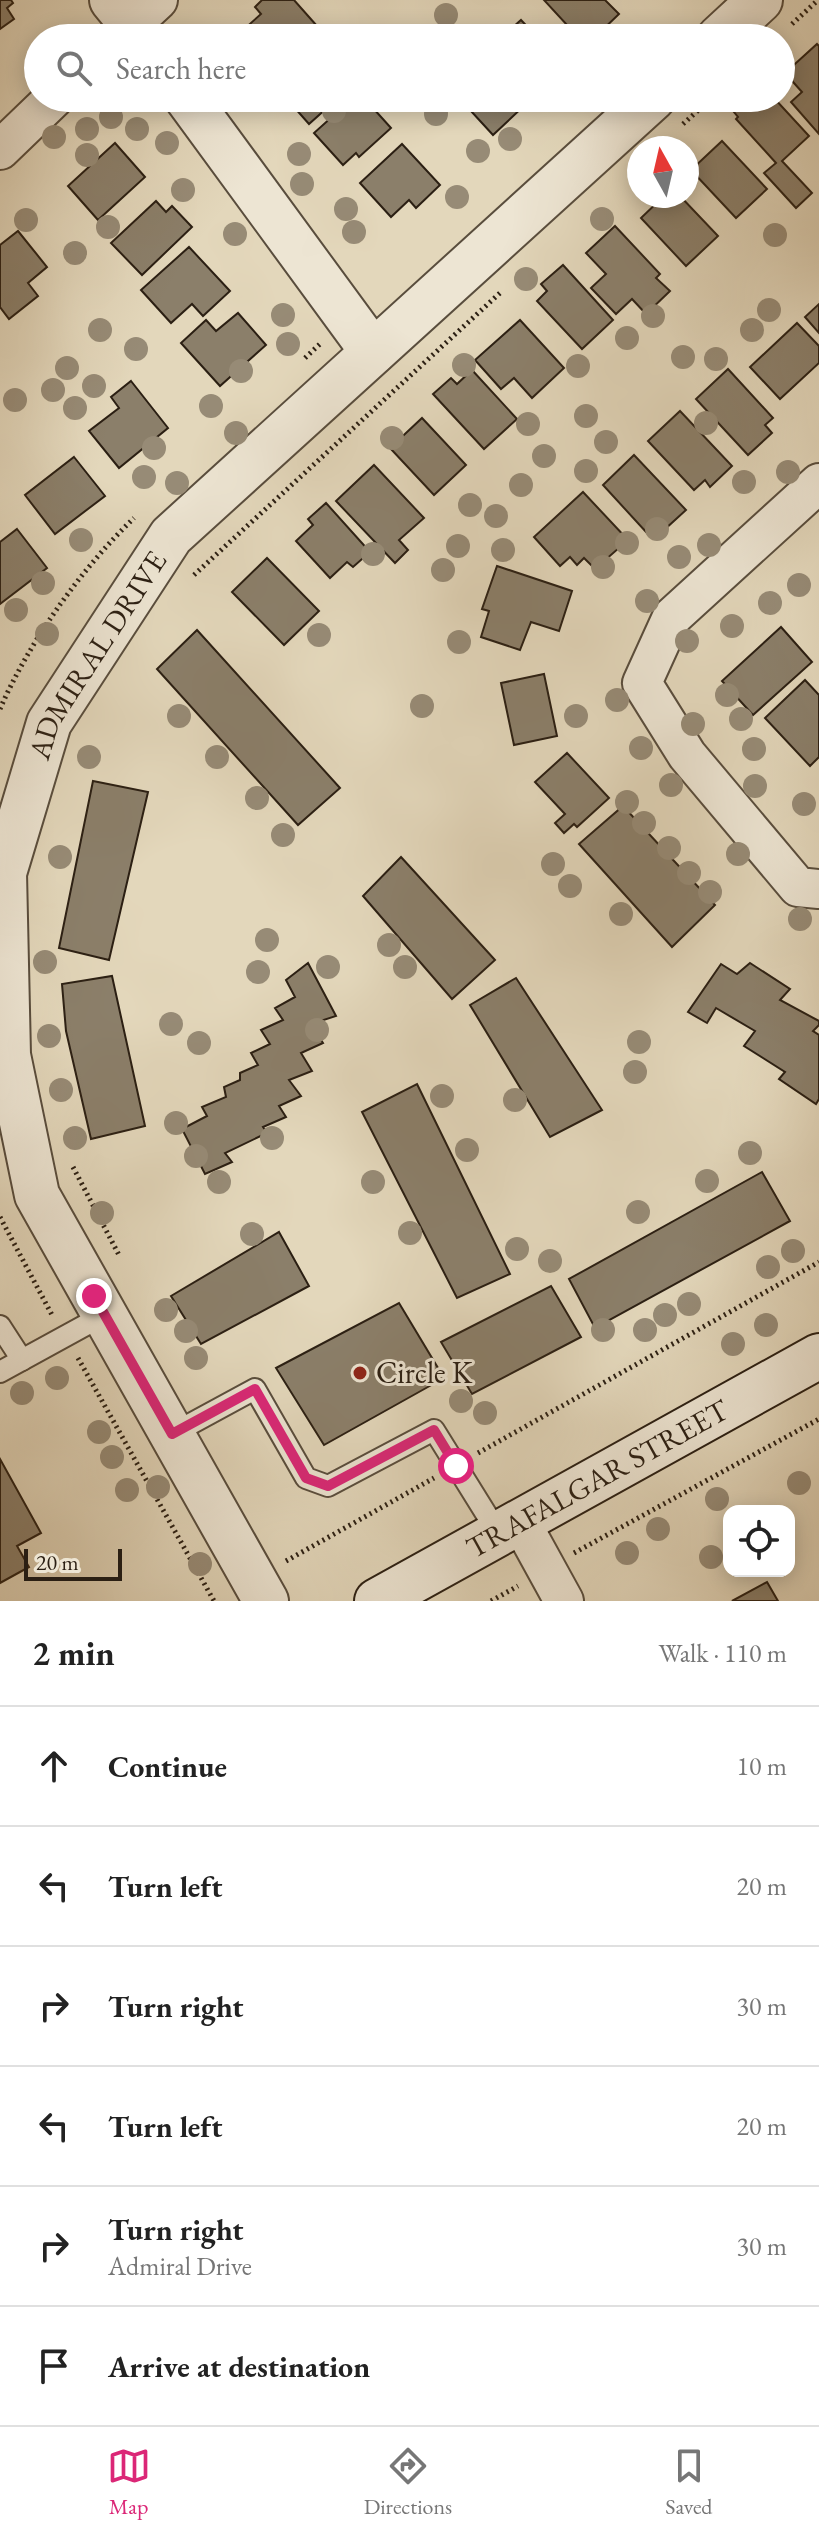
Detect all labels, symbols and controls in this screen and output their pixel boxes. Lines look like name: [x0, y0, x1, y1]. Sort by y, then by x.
search box: [24, 24, 795, 112]
icon: search: [52, 46, 96, 90]
text: Search here: [116, 49, 246, 88]
north arrow: [627, 136, 699, 208]
street label: ADMIRAL DRIVE: [19, 543, 175, 765]
route end: [76, 1278, 112, 1314]
place label: Circle K: [376, 1353, 473, 1392]
marker: Circle K: [351, 1364, 369, 1382]
street label: TRAFALGAR STREET: [459, 1390, 736, 1567]
route start: [438, 1448, 474, 1484]
map controls: [723, 1505, 795, 1577]
button: locate: [723, 1505, 795, 1577]
scale bar: [24, 1545, 122, 1581]
text: 20 m: [36, 1548, 79, 1577]
text: 2 min: [32, 1631, 115, 1675]
text: Walk · 110 m: [659, 1636, 787, 1670]
icon: ahead: [32, 1744, 76, 1788]
text: Continue: [108, 1747, 227, 1786]
text: 10 m: [737, 1749, 787, 1783]
icon: left: [32, 1864, 76, 1908]
text: Turn left: [108, 1867, 222, 1906]
text: 20 m: [737, 1869, 787, 1903]
icon: right: [32, 1984, 76, 2028]
text: Turn right: [108, 1987, 244, 2026]
text: 30 m: [737, 1989, 787, 2023]
icon: left: [32, 2104, 76, 2148]
text: Turn left: [108, 2107, 222, 2146]
text: 20 m: [737, 2109, 787, 2143]
text: Turn right: [108, 2210, 244, 2249]
icon: right: [32, 2224, 76, 2268]
text: 30 m: [737, 2229, 787, 2263]
text: Admiral Drive: [108, 2249, 252, 2283]
icon: arrive: [32, 2344, 76, 2388]
text: Arrive at destination: [108, 2347, 370, 2386]
tab: Map: [107, 2444, 151, 2521]
tab: Directions: [364, 2444, 452, 2521]
tab: Saved: [665, 2444, 712, 2521]

